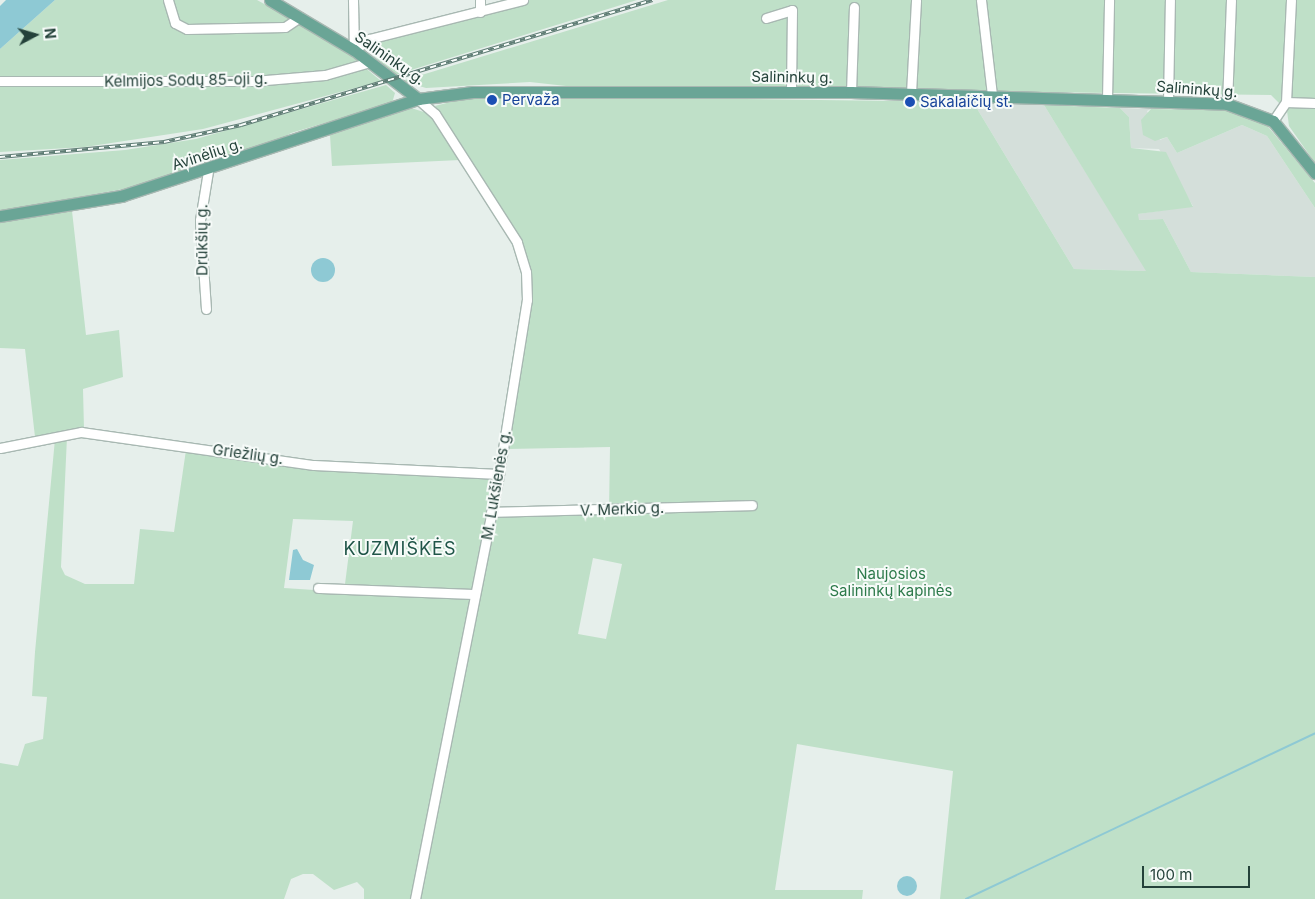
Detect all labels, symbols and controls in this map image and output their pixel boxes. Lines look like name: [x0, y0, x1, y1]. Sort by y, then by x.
north arrow: [10, 10, 60, 60]
text: N: [41, 27, 59, 40]
street label: Salininkų g.: [351, 27, 429, 89]
street label: Salininkų g.: [751, 67, 833, 87]
street label: Kelmijos Sodų 85-oji g.: [104, 70, 268, 90]
street label: Salininkų g.: [1156, 77, 1238, 101]
place label: Pervaža: [502, 91, 560, 109]
place label: Sakalaičių st.: [920, 93, 1013, 111]
marker: Pervaža: [486, 94, 498, 106]
marker: Sakalaičių st.: [904, 96, 916, 108]
street label: Avinėlių g.: [170, 134, 244, 174]
street label: Drūkšių g.: [193, 204, 211, 276]
street label: M. Lukšienės g.: [477, 429, 515, 541]
street label: Griežlių g.: [211, 440, 285, 468]
street label: V. Merkio g.: [580, 499, 664, 519]
district label: KUZMIŠKĖS: [342, 538, 458, 560]
park label: Naujosios Salininkų kapinės: [830, 564, 952, 599]
scale bar: [1145, 856, 1252, 888]
text: 100 m: [1150, 865, 1192, 884]

